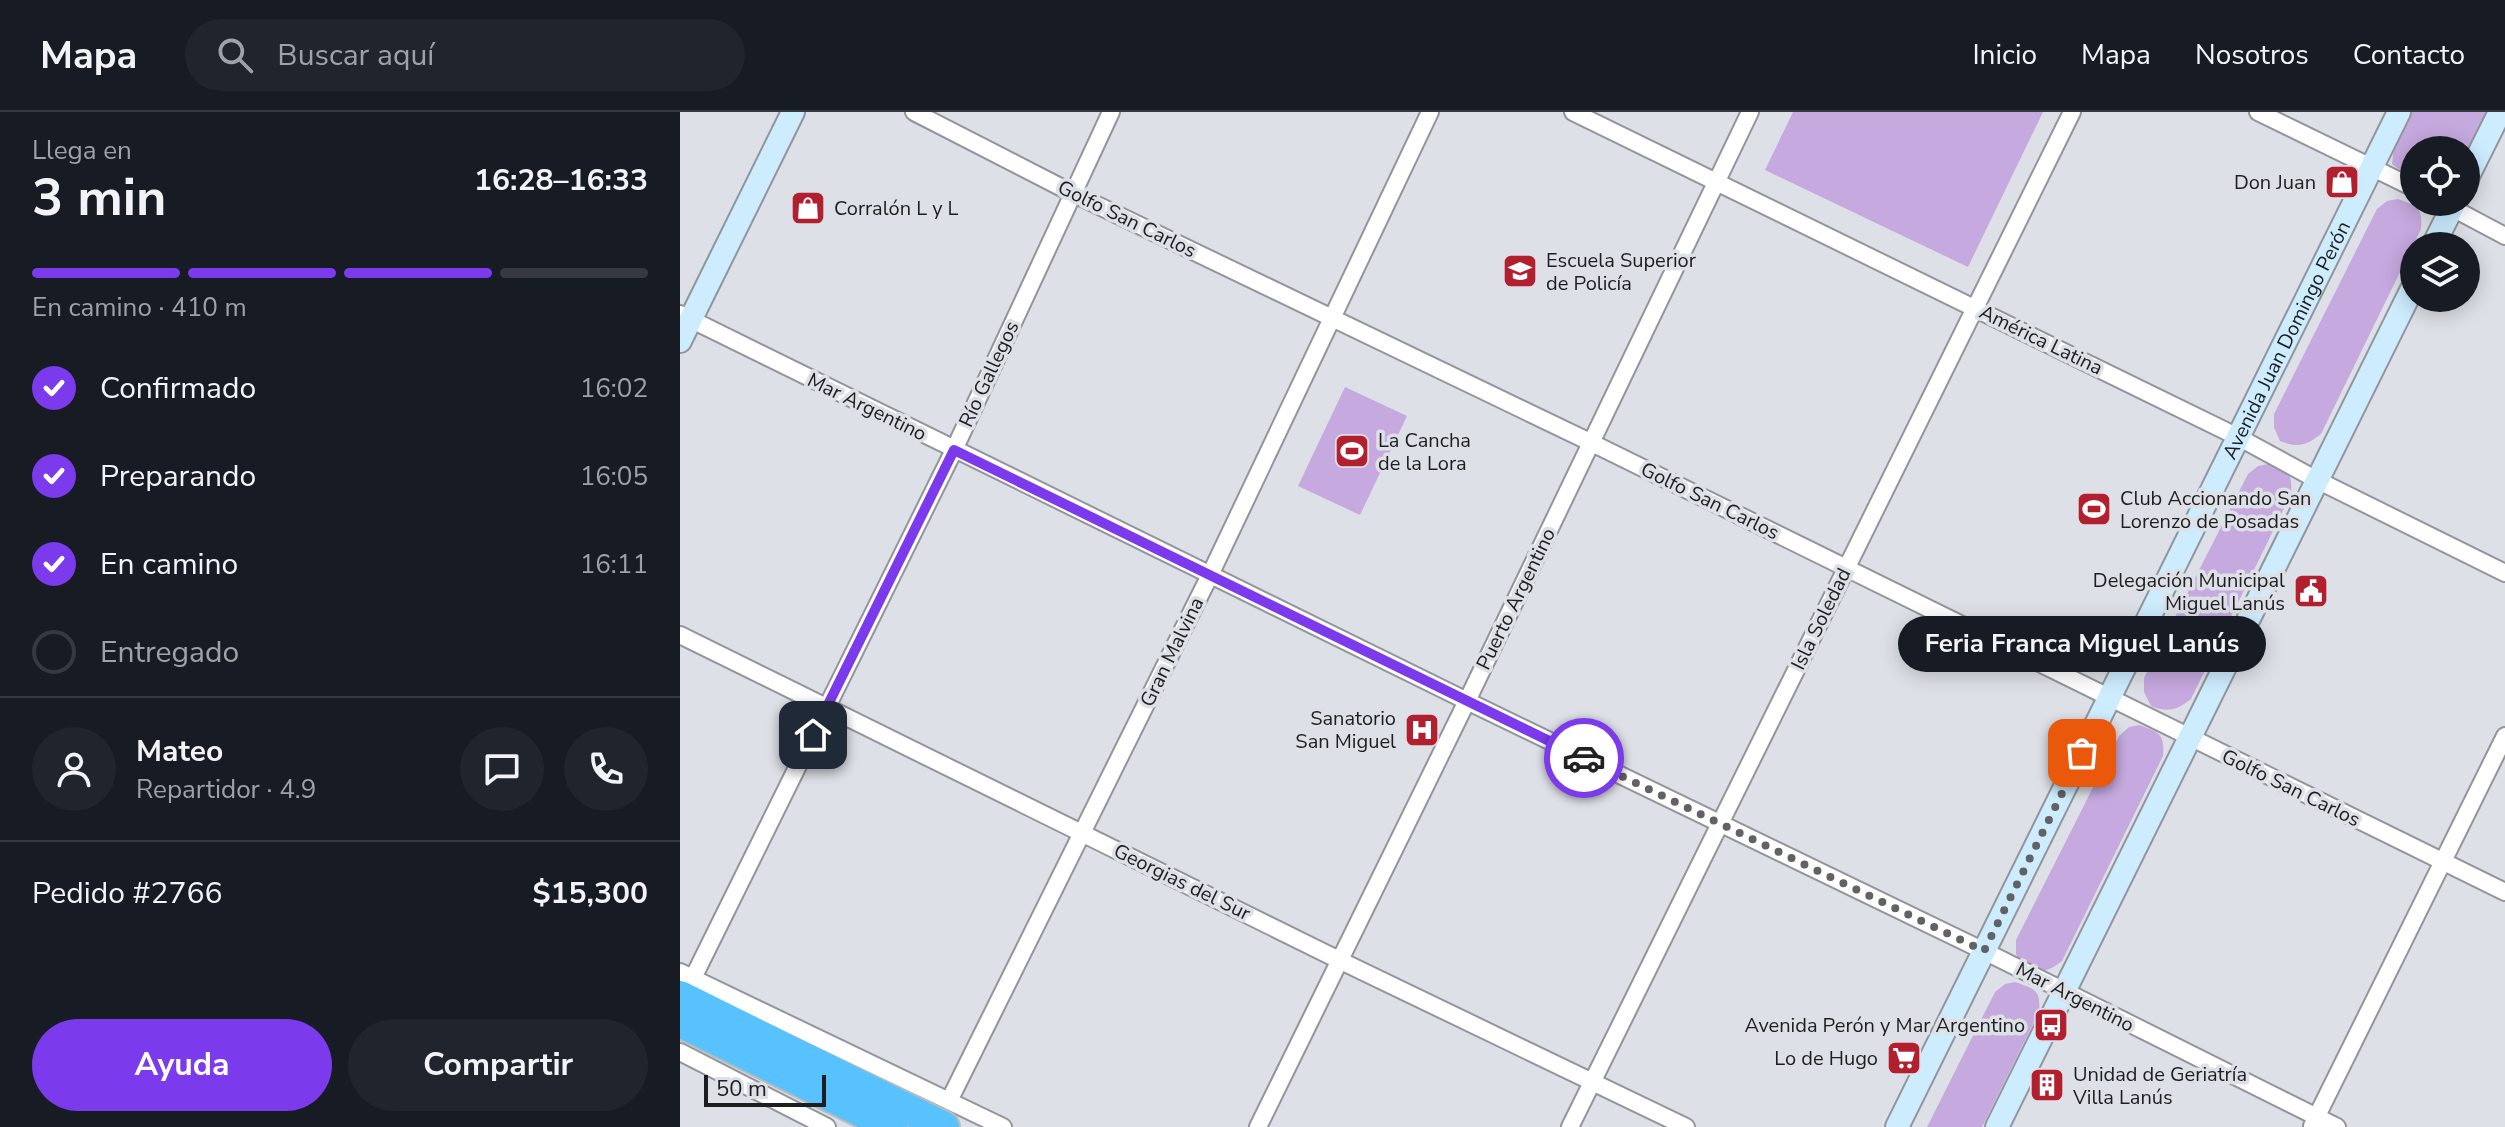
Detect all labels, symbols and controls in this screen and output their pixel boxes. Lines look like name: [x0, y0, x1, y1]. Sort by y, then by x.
search box: [185, 19, 745, 91]
text: Mapa: [40, 30, 137, 81]
icon: search: [213, 33, 257, 77]
text: Buscar aquí: [277, 35, 434, 76]
text: Inicio: [1972, 36, 2037, 74]
text: Mapa: [2081, 36, 2151, 74]
text: Nosotros: [2195, 36, 2309, 74]
text: Contacto: [2353, 36, 2465, 74]
text: Llega en: [32, 133, 132, 168]
map controls: [2400, 136, 2480, 312]
button: locate: [2400, 136, 2480, 216]
text: 16:28–16:33: [474, 160, 648, 201]
text: 3 min: [32, 162, 167, 233]
shop icon: Don Juan: [2323, 163, 2361, 201]
place label: Don Juan: [2234, 169, 2316, 196]
street label: Golfo San Carlos: [1053, 174, 1201, 264]
shop icon: Corralón L y L: [789, 189, 827, 227]
place label: Corralón L y L: [834, 195, 959, 222]
street label: Avenida Juan Domingo Perón: [2216, 216, 2357, 464]
button: layers: [2400, 232, 2480, 312]
place label: Escuela Superior de Policía: [1546, 247, 1696, 297]
school or university icon: Escuela Superior de Policía: [1501, 252, 1539, 290]
text: En camino · 410 m: [32, 290, 247, 325]
street label: América Latina: [1975, 298, 2107, 382]
street label: Río Gallegos: [953, 317, 1025, 431]
icon: check: [32, 366, 76, 410]
street label: Mar Argentino: [803, 366, 931, 448]
text: Confirmado: [100, 368, 256, 409]
text: 16:02: [580, 371, 648, 406]
place label: La Cancha de la Lora: [1378, 427, 1471, 477]
sports icon: La Cancha de la Lora: [1333, 432, 1371, 470]
icon: check: [32, 454, 76, 498]
text: Preparando: [100, 456, 256, 497]
street label: Golfo San Carlos: [1636, 456, 1784, 546]
text: 16:05: [580, 459, 648, 494]
place label: Club Accionando San Lorenzo de Posadas: [2120, 485, 2311, 535]
sports icon: Club Accionando San Lorenzo de Posadas: [2075, 490, 2113, 528]
street label: Puerto Argentino: [1470, 524, 1562, 674]
icon: check: [32, 542, 76, 586]
text: En camino: [100, 544, 238, 585]
text: 16:11: [580, 547, 648, 582]
street label: Isla Soledad: [1785, 564, 1857, 674]
place label: Delegación Municipal Miguel Lanús: [2093, 567, 2285, 617]
public building icon: Delegación Municipal Miguel Lanús: [2292, 572, 2330, 610]
street label: Gran Malvina: [1134, 593, 1210, 711]
callout: Feria Franca Miguel Lanús: [1898, 617, 2266, 673]
text: Feria Franca Miguel Lanús: [1925, 626, 2239, 661]
text: Entregado: [100, 632, 239, 673]
pin: [779, 701, 847, 769]
place label: Sanatorio San Miguel: [1295, 705, 1396, 755]
hospital icon: Sanatorio San Miguel: [1403, 711, 1441, 749]
icon: home: [791, 713, 835, 757]
courier: [1544, 718, 1624, 798]
pin: [2048, 719, 2116, 787]
button: person: [32, 727, 116, 811]
button: chat: [460, 727, 544, 811]
button: phone: [564, 727, 648, 811]
text: Mateo: [136, 731, 223, 772]
icon: bag: [2060, 731, 2104, 775]
icon: car: [1562, 736, 1606, 780]
street label: Golfo San Carlos: [2217, 743, 2365, 833]
text: Repartidor · 4.9: [136, 772, 316, 807]
street label: Georgias del Sur: [1109, 837, 1255, 927]
text: Pedido #2766: [32, 873, 223, 914]
text: $15,300: [533, 873, 648, 914]
street label: Mar Argentino: [2011, 956, 2139, 1038]
bus stop icon: Avenida Perón y Mar Argentino: [2032, 1006, 2070, 1044]
place label: Avenida Perón y Mar Argentino: [1744, 1012, 2025, 1039]
button: Ayuda: [32, 1019, 332, 1111]
button: Compartir: [348, 1019, 648, 1111]
supermarket icon: Lo de Hugo: [1885, 1039, 1923, 1077]
place label: Lo de Hugo: [1774, 1045, 1878, 1072]
place label: Unidad de Geriatría Villa Lanús: [2072, 1061, 2247, 1111]
building icon: Unidad de Geriatría Villa Lanús: [2028, 1066, 2066, 1104]
scale bar: [704, 1071, 826, 1107]
text: 50 m: [716, 1074, 767, 1104]

